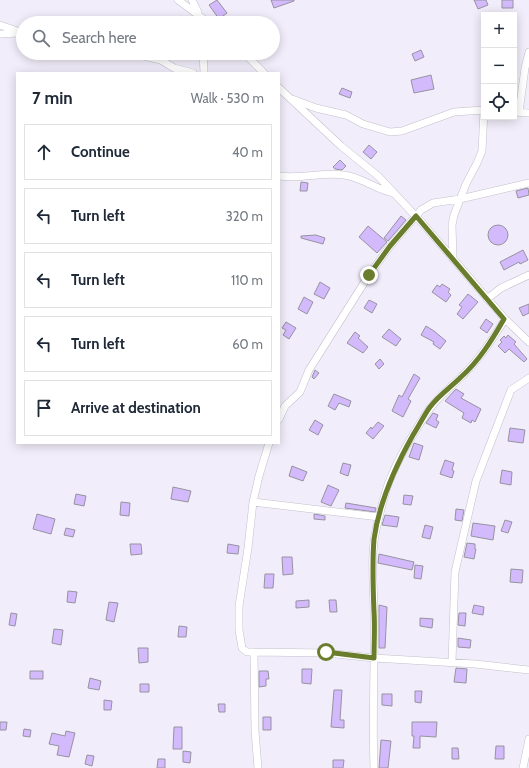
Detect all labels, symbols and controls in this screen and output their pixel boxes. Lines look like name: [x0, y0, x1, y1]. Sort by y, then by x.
map controls: [481, 12, 517, 120]
button: +: [481, 12, 517, 48]
search box: [16, 16, 280, 60]
icon: search: [30, 27, 52, 49]
text: Search here: [62, 29, 137, 47]
button: −: [481, 48, 517, 84]
button: locate: [481, 84, 517, 120]
text: 7 min: [32, 88, 73, 108]
text: Walk · 530 m: [191, 90, 264, 106]
icon: ahead: [33, 141, 55, 163]
text: Continue: [71, 143, 130, 161]
text: 40 m: [232, 144, 263, 160]
icon: left: [33, 205, 55, 227]
text: Turn left: [71, 207, 125, 225]
text: 320 m: [226, 208, 263, 224]
route end: [360, 266, 378, 284]
icon: left: [33, 269, 55, 291]
text: Turn left: [71, 271, 125, 289]
text: 110 m: [231, 272, 263, 288]
icon: left: [33, 333, 55, 355]
text: Turn left: [71, 335, 125, 353]
text: 60 m: [232, 336, 263, 352]
icon: arrive: [33, 397, 55, 419]
text: Arrive at destination: [71, 399, 201, 417]
route start: [317, 643, 335, 661]

